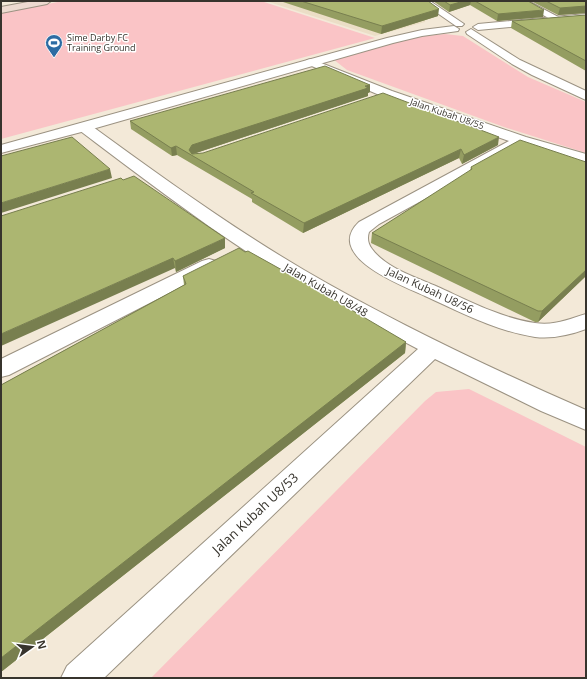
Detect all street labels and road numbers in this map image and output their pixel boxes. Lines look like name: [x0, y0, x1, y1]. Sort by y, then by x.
street label: Jalan Kubah U8/55: [408, 94, 486, 132]
street label: Jalan Kubah U8/48: [281, 259, 371, 320]
street label: Jalan Kubah U8/56: [383, 262, 476, 316]
street label: Jalan Kubah U8/53: [207, 468, 302, 559]

